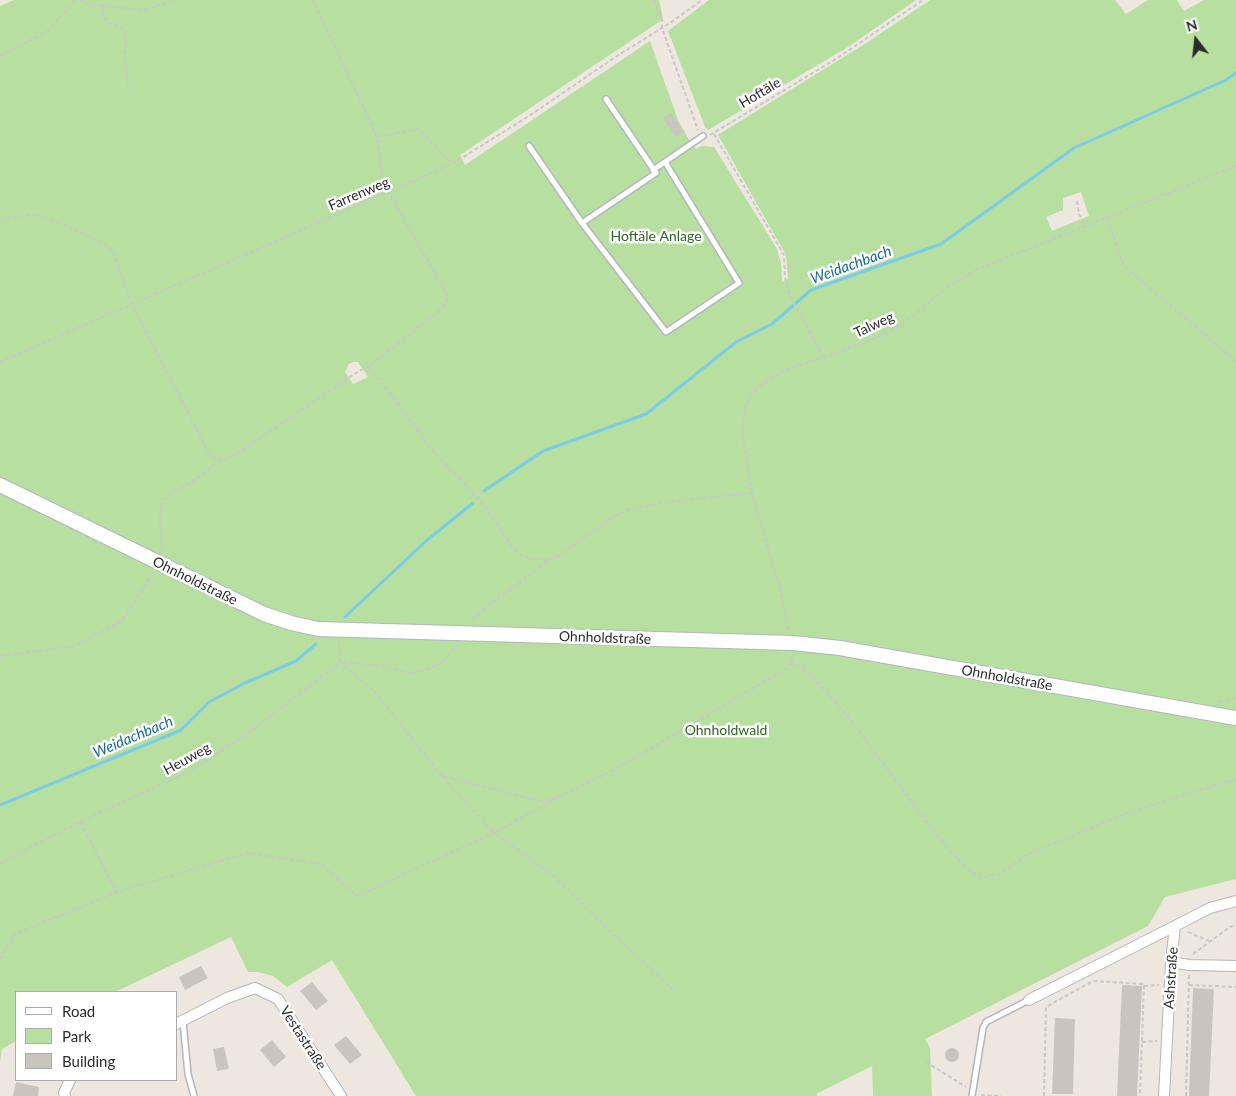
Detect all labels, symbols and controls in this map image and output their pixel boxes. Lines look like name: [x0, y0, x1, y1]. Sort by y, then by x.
north arrow: [1171, 15, 1221, 65]
text: N: [1184, 15, 1199, 35]
street label: Hoftäle: [736, 74, 784, 112]
street label: Farrenweg: [326, 174, 392, 214]
park label: Hoftäle Anlage: [610, 228, 702, 244]
water label: Weidachbach: [808, 242, 894, 288]
street label: Talweg: [851, 308, 897, 342]
street label: Ohnholdstraße: [150, 553, 240, 609]
street label: Ohnholdstraße: [559, 628, 651, 648]
street label: Ohnholdstraße: [960, 662, 1054, 694]
water label: Weidachbach: [90, 712, 176, 762]
park label: Ohnholdwald: [685, 722, 767, 738]
street label: Heuweg: [161, 739, 213, 779]
street label: Ashstraße: [1160, 947, 1182, 1009]
legend: [15, 991, 178, 1081]
text: Road: [62, 1002, 95, 1020]
street label: Vestastraße: [276, 1003, 330, 1073]
text: Park: [62, 1027, 91, 1045]
text: Building: [62, 1052, 115, 1070]

